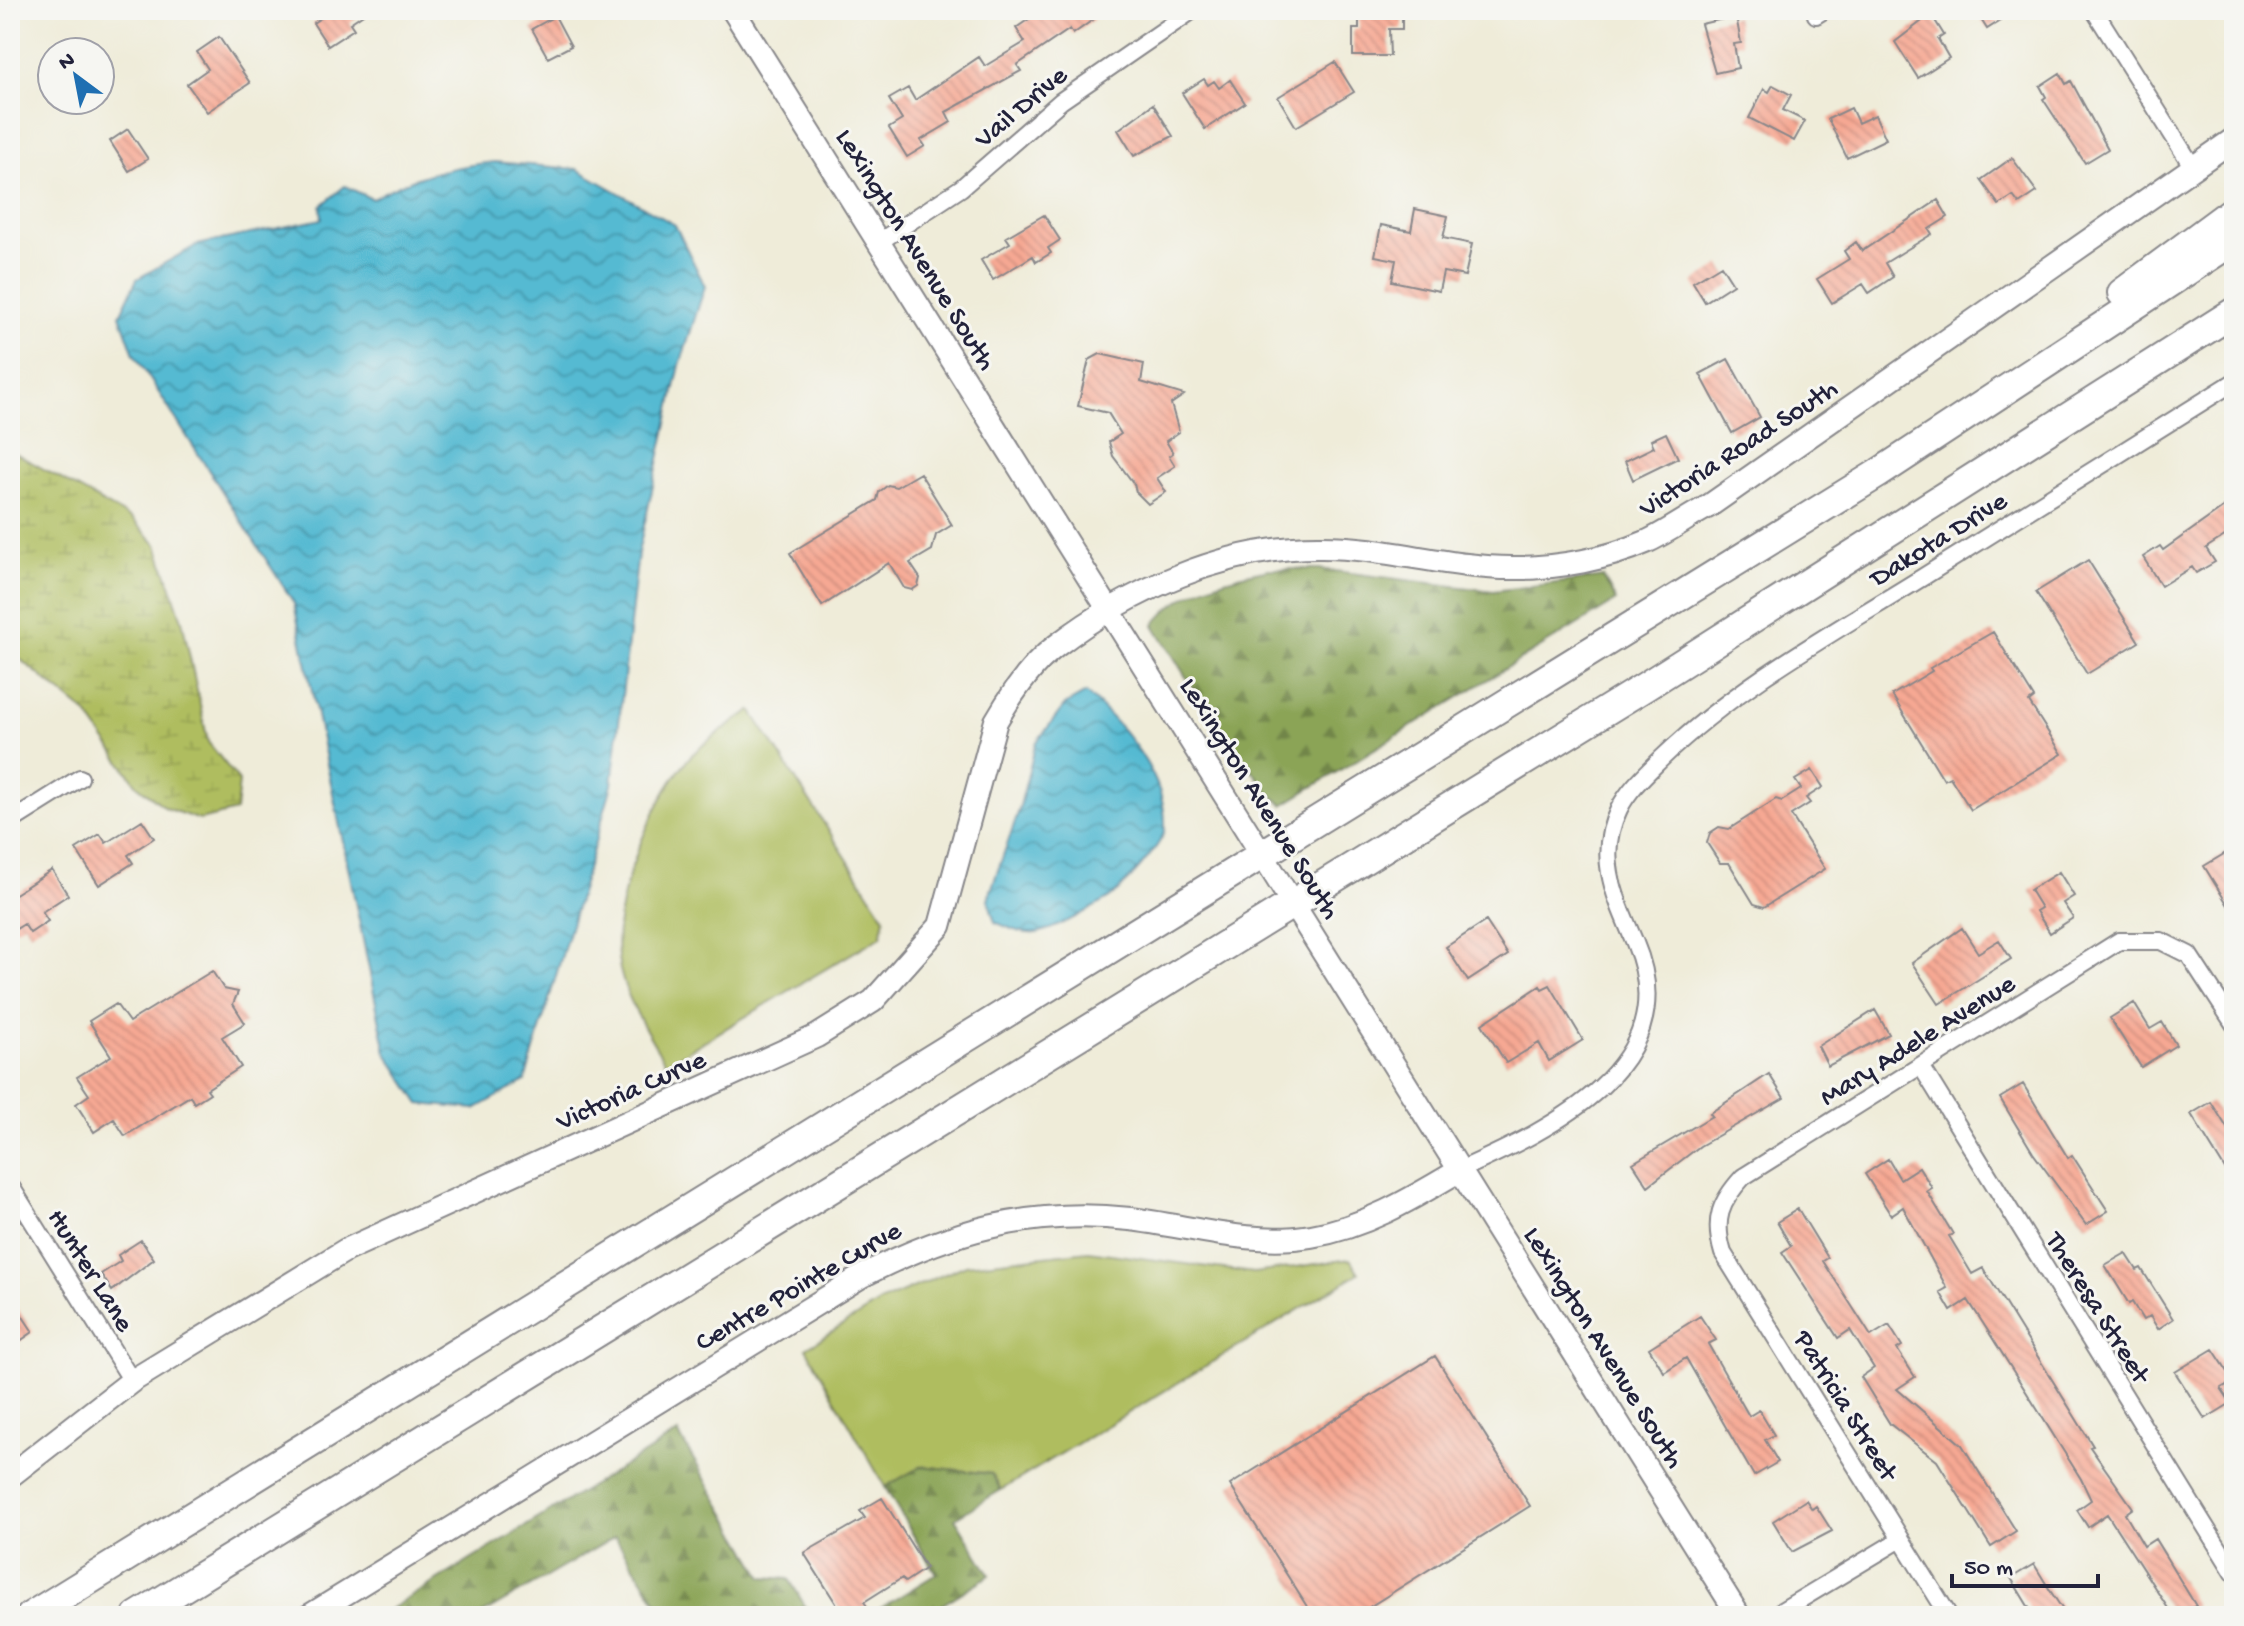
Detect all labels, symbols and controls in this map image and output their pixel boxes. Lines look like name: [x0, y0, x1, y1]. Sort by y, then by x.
north arrow: [36, 36, 116, 116]
text: N: [55, 48, 81, 77]
street label: Vail Drive: [968, 60, 1075, 157]
street label: Lexington Avenue South: [826, 124, 1002, 377]
street label: Victoria Road South: [1633, 373, 1845, 527]
street label: Dakota Drive: [1863, 485, 2015, 597]
street label: Lexington Avenue South: [1170, 673, 1346, 926]
street label: Mary Adele Avenue: [1815, 968, 2023, 1115]
street label: Victoria Curve: [551, 1044, 712, 1140]
street label: Hunter Lane: [39, 1204, 140, 1339]
street label: Centre Pointe Curve: [690, 1215, 909, 1360]
street label: Lexington Avenue South: [1514, 1222, 1690, 1475]
street label: Theresa Street: [2036, 1225, 2157, 1392]
street label: Patricia Street: [1784, 1324, 1905, 1490]
scale bar: [1952, 1538, 2098, 1588]
text: 50 m: [1964, 1555, 2013, 1584]

